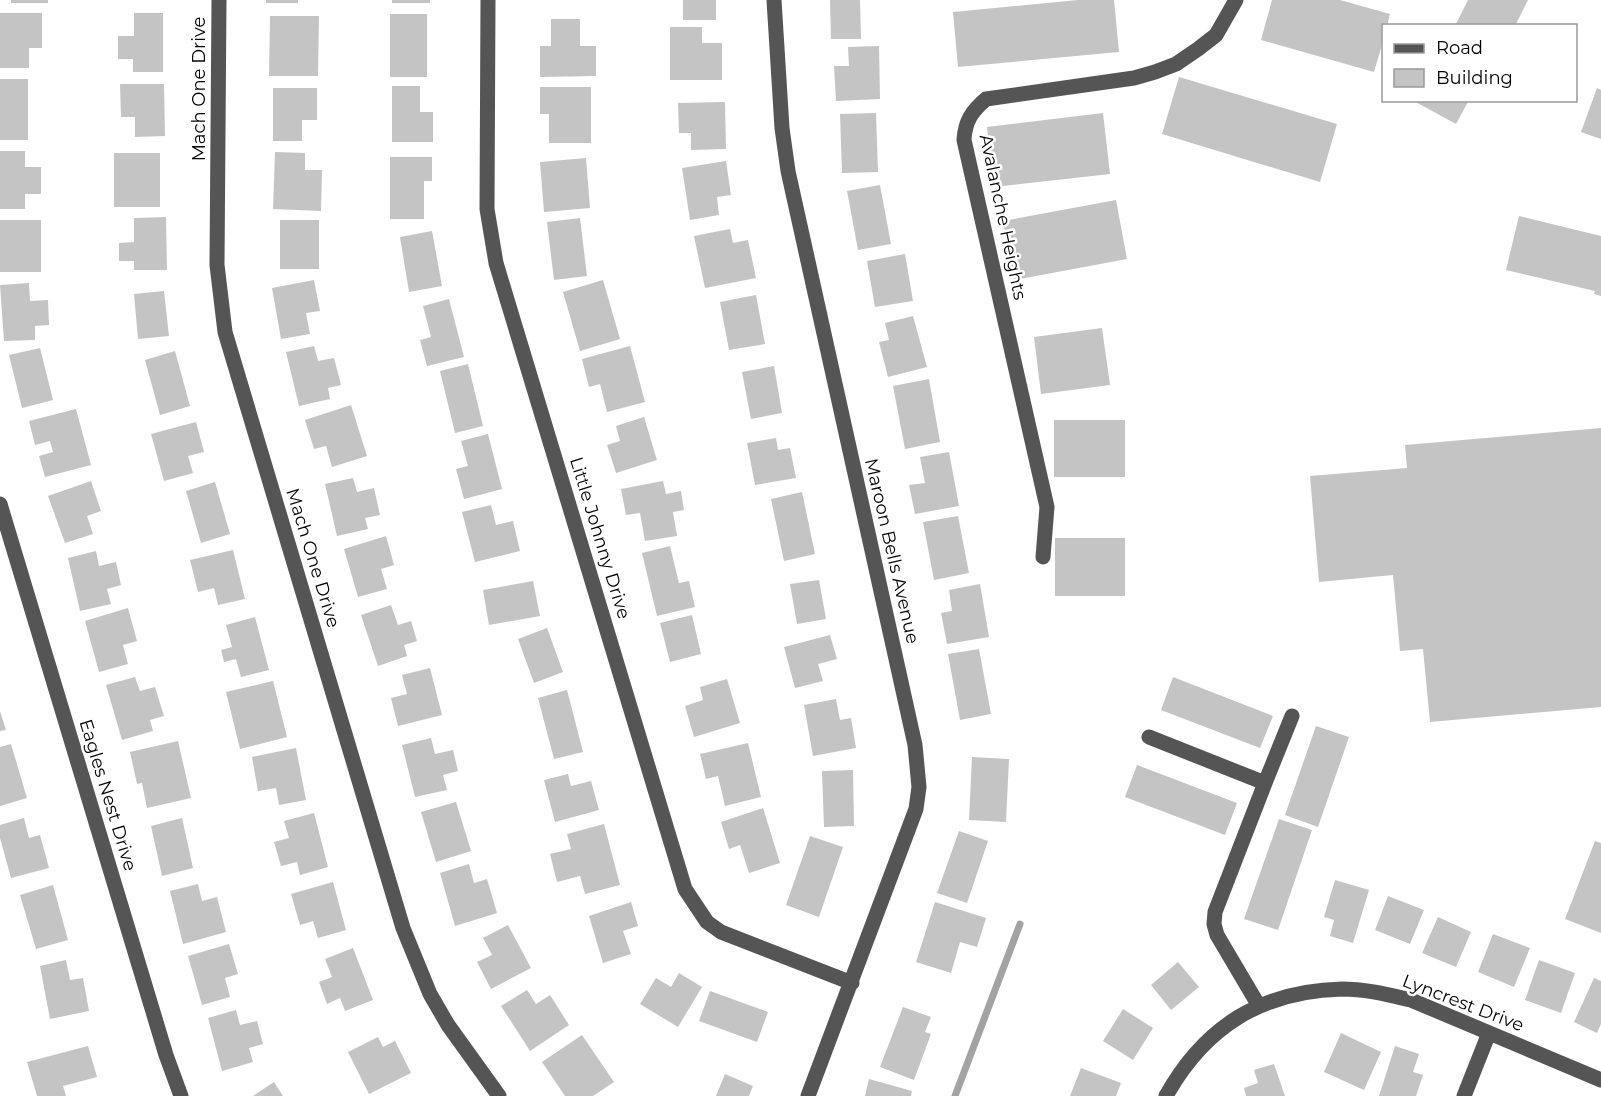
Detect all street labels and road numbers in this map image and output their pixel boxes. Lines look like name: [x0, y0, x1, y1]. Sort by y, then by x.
street label: Mach One Drive: [188, 17, 210, 161]
street label: Avalanche Heights: [975, 132, 1031, 302]
street label: Little Johnny Drive: [565, 454, 635, 622]
street label: Maroon Bells Avenue: [860, 456, 924, 646]
street label: Mach One Drive: [281, 486, 345, 631]
street label: Eagles Nest Drive: [74, 716, 142, 874]
street label: Lyncrest Drive: [1399, 970, 1527, 1036]

